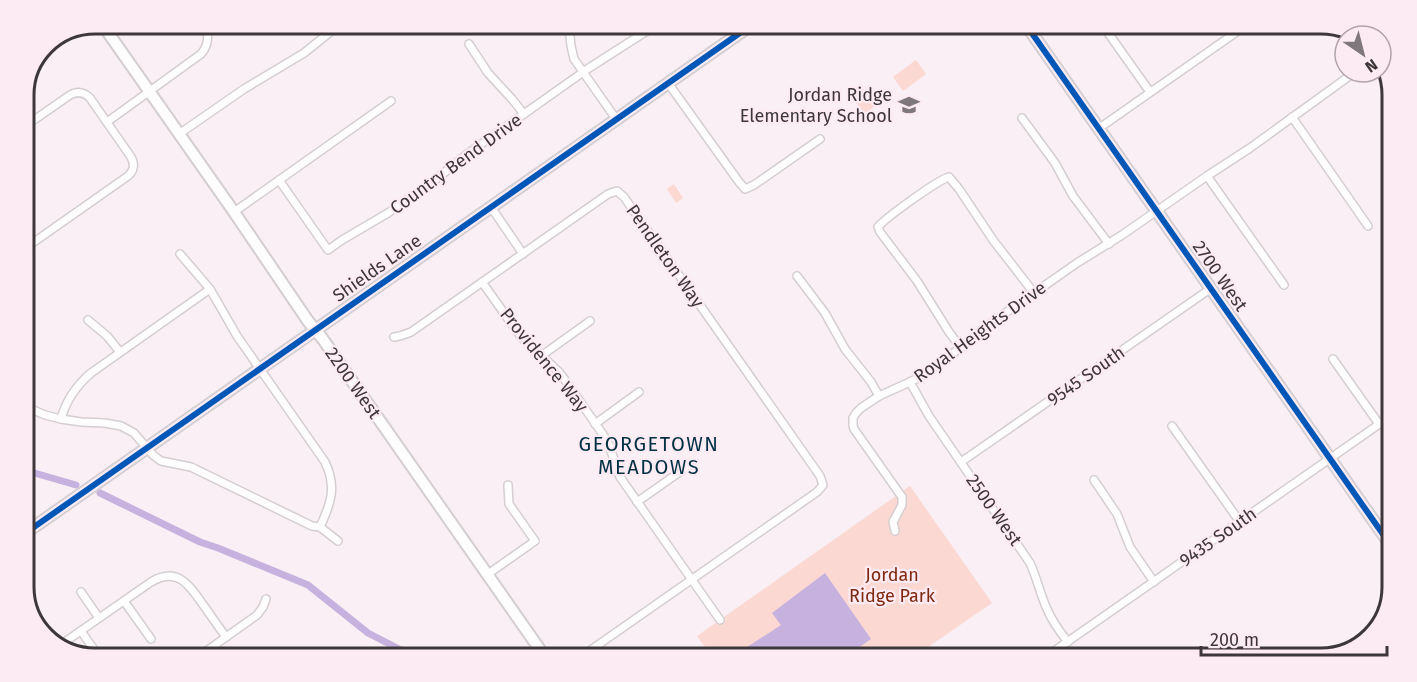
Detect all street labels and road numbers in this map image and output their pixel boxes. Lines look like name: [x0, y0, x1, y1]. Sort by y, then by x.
street label: Country Bend Drive: [386, 109, 526, 219]
street label: Pendleton Way: [621, 200, 709, 312]
street label: Shields Lane: [328, 229, 426, 307]
street label: 2700 West: [1188, 237, 1252, 316]
street label: Royal Heights Drive: [910, 277, 1050, 387]
street label: Providence Way: [495, 304, 593, 417]
street label: 9545 South: [1043, 341, 1129, 411]
street label: 2200 West: [320, 343, 386, 423]
street label: 2500 West: [961, 470, 1027, 550]
street label: 9435 South: [1175, 502, 1261, 572]

